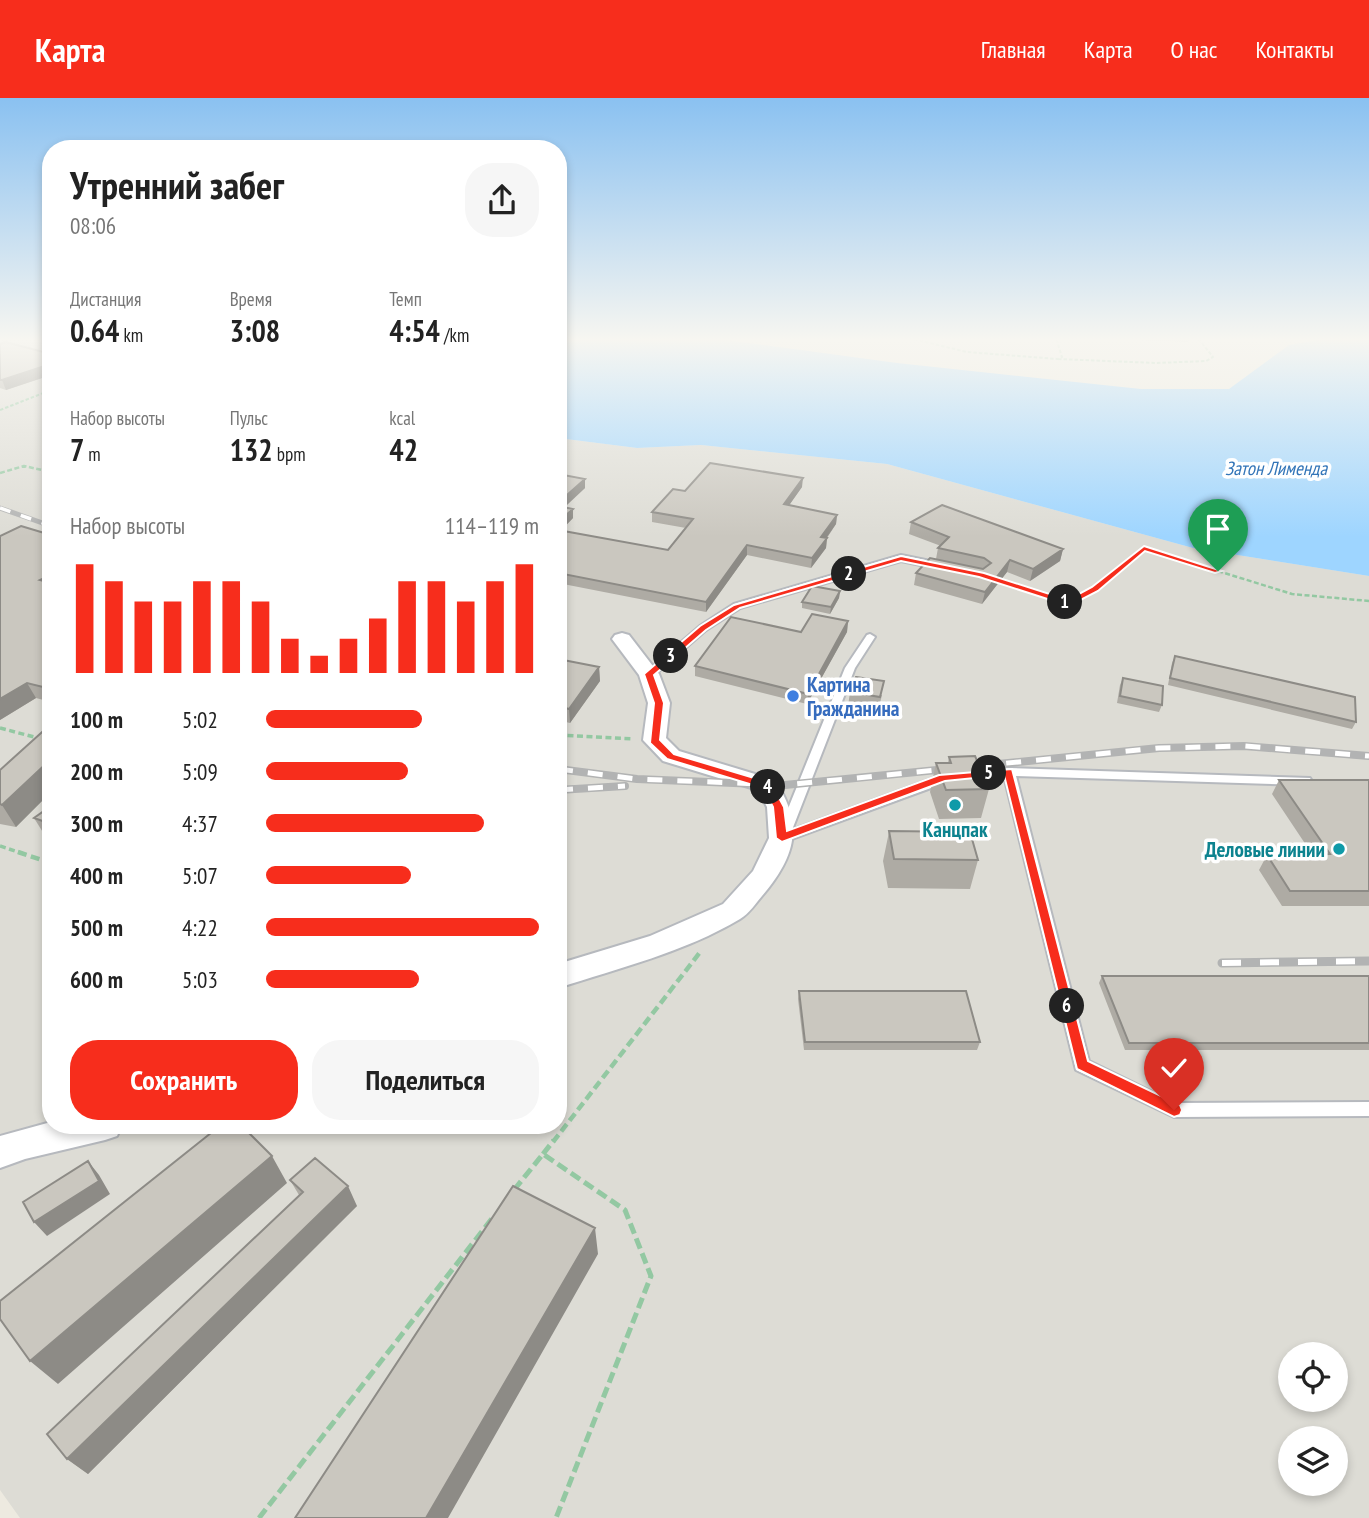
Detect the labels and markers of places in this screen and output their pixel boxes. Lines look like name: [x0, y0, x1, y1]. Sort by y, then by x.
pin: [1188, 499, 1248, 571]
pin: 2: [832, 556, 866, 592]
pin: 1: [1048, 584, 1082, 620]
pin: 3: [654, 638, 688, 674]
place label: Картина Гражданина: [807, 671, 900, 722]
marker: Картина Гражданина: [785, 688, 801, 704]
pin: 5: [972, 756, 1006, 790]
pin: 4: [750, 770, 786, 804]
marker: Канцпак: [947, 797, 963, 813]
place label: Канцпак: [922, 816, 988, 843]
place label: Деловые линии: [1205, 836, 1325, 863]
marker: Деловые линии: [1331, 841, 1347, 857]
pin: 6: [1050, 988, 1084, 1024]
pin: [1144, 1038, 1204, 1110]

